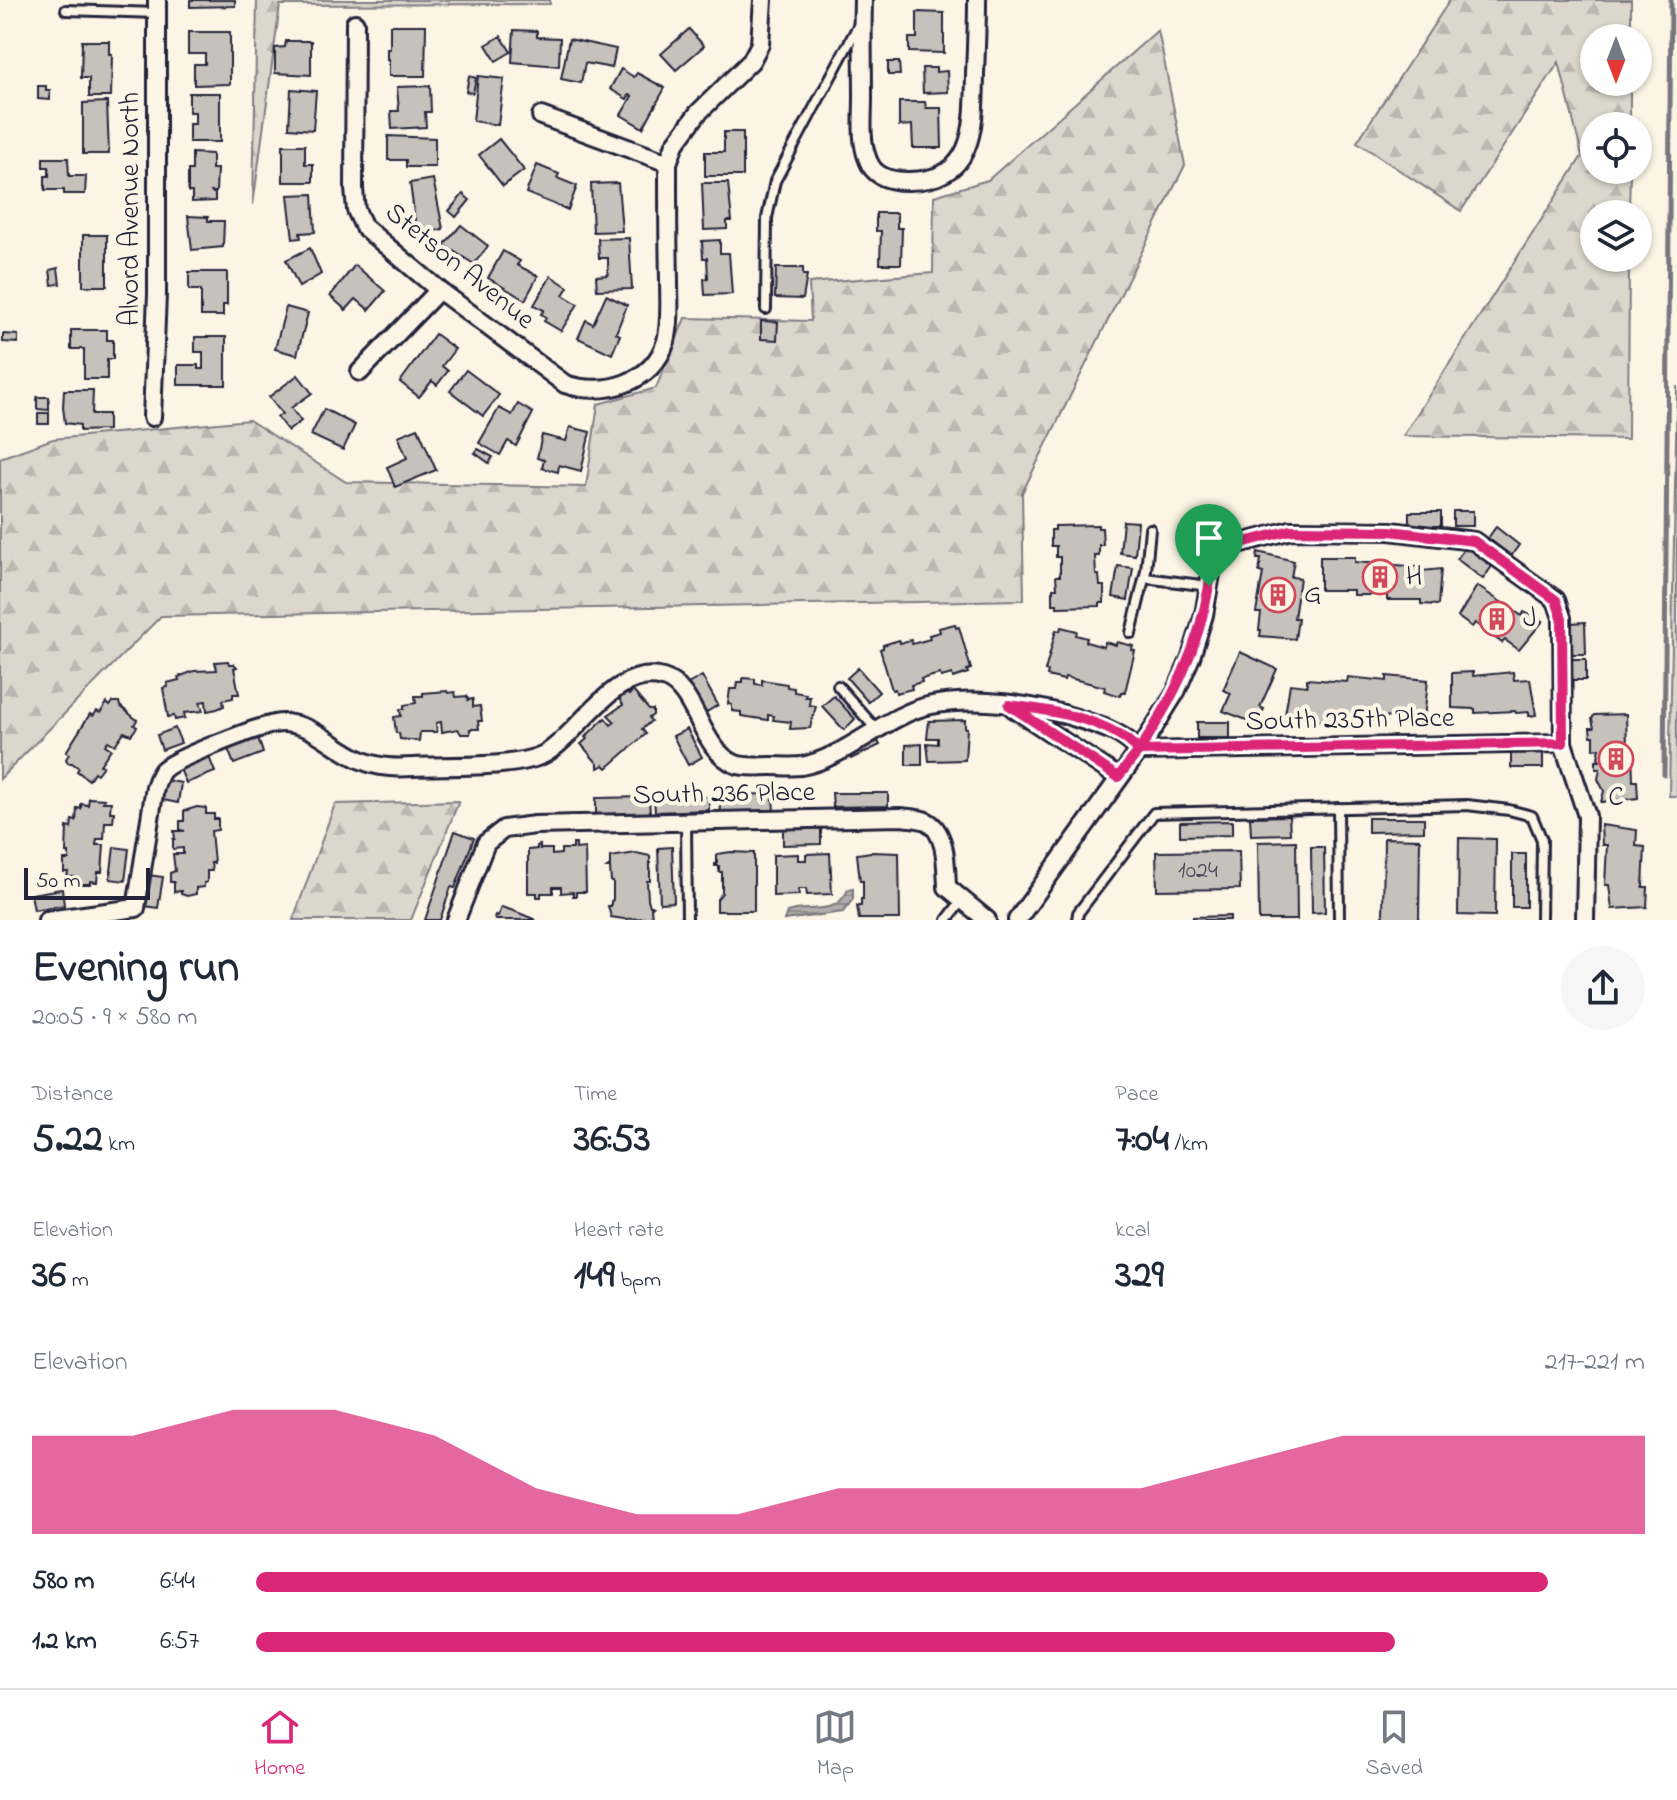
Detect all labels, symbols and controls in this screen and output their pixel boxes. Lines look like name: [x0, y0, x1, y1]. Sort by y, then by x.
north arrow: [1580, 24, 1652, 96]
map controls: [1580, 24, 1652, 272]
street label: Alvord Avenue North: [111, 92, 152, 326]
button: locate: [1580, 112, 1652, 184]
street label: Stetson Avenue: [375, 194, 543, 341]
button: layers: [1580, 200, 1652, 272]
pin: [1175, 504, 1243, 586]
icon: arrive: [1187, 516, 1231, 560]
place label: H: [1406, 557, 1422, 598]
building icon: H: [1361, 558, 1399, 596]
place label: G: [1304, 575, 1322, 616]
building icon: G: [1259, 576, 1297, 614]
place label: J: [1523, 599, 1537, 640]
building icon: J: [1478, 600, 1516, 638]
street label: South 235th Place: [1245, 699, 1455, 743]
building icon: C: [1597, 740, 1635, 778]
street label: South 236 Place: [632, 773, 816, 817]
place label: C: [1608, 778, 1624, 819]
house number: 1024: [1178, 854, 1218, 889]
scale bar: [24, 864, 150, 900]
text: 50 m: [36, 866, 81, 898]
text: Evening run: [32, 937, 239, 1001]
button: share: [1561, 946, 1645, 1030]
text: 20:05 · 9 × 580 m: [32, 999, 197, 1037]
text: Distance: [32, 1079, 113, 1111]
text: Time: [574, 1079, 617, 1111]
text: Pace: [1115, 1079, 1158, 1111]
text: 5.22: [32, 1111, 103, 1170]
text: 36:53: [574, 1111, 651, 1170]
text: 7:04: [1115, 1111, 1169, 1170]
text: km: [103, 1129, 135, 1161]
text: /km: [1169, 1129, 1208, 1161]
text: Elevation: [32, 1215, 113, 1247]
text: Heart rate: [574, 1215, 664, 1247]
text: kcal: [1115, 1215, 1150, 1247]
text: 36: [32, 1247, 66, 1306]
text: 149: [574, 1247, 615, 1306]
text: 329: [1115, 1247, 1164, 1306]
text: m: [66, 1265, 89, 1297]
text: bpm: [615, 1265, 661, 1297]
text: Elevation: [32, 1344, 128, 1382]
text: 217–221 m: [1545, 1344, 1645, 1382]
text: 580 m: [32, 1563, 95, 1601]
text: 6:44: [160, 1563, 195, 1601]
text: 1.2 km: [32, 1623, 97, 1661]
text: 6:57: [160, 1623, 199, 1661]
tab: Home: [254, 1705, 305, 1785]
tab: Map: [813, 1705, 857, 1785]
tab: Saved: [1366, 1705, 1423, 1785]

